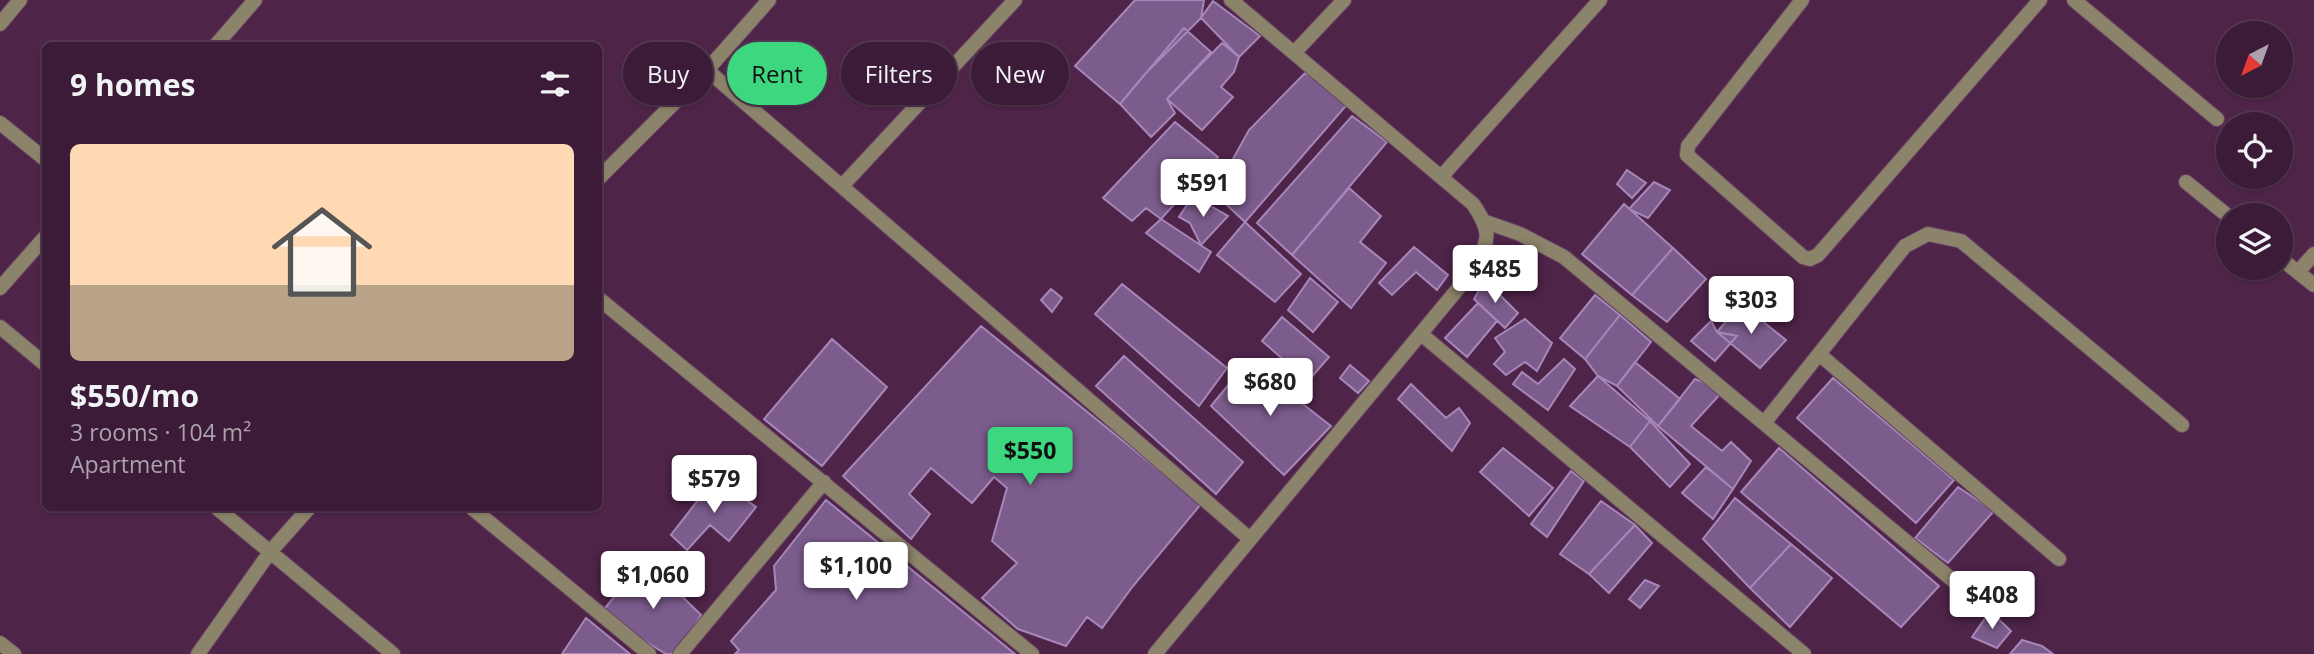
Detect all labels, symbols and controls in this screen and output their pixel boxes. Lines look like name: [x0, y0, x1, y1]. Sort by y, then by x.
north arrow: [2216, 21, 2292, 98]
map controls: [2216, 21, 2293, 280]
chip: Buy: [623, 42, 713, 105]
chip: Rent: [727, 42, 827, 105]
chip: Filters: [841, 42, 957, 105]
chip: New: [971, 42, 1069, 105]
text: 9 homes: [70, 64, 195, 105]
icon: filters: [536, 65, 574, 103]
button: locate: [2216, 112, 2293, 189]
pin: $591: [1162, 160, 1244, 219]
text: $591: [1177, 166, 1229, 198]
icon: home: [259, 189, 385, 315]
button: layers: [2216, 203, 2293, 280]
pin: $485: [1454, 246, 1536, 305]
text: $485: [1469, 252, 1521, 284]
pin: $303: [1710, 276, 1792, 336]
text: $303: [1725, 283, 1777, 315]
pin: $680: [1229, 358, 1311, 418]
text: $680: [1244, 365, 1296, 397]
text: $550/mo: [70, 375, 199, 416]
text: 3 rooms · 104 m²: [70, 416, 251, 448]
pin: $550: [989, 428, 1071, 487]
text: $550: [1004, 434, 1056, 466]
text: Apartment: [70, 448, 186, 480]
pin: $579: [673, 456, 755, 515]
text: $579: [688, 462, 740, 494]
pin: $1,100: [799, 542, 913, 602]
text: $1,100: [820, 549, 892, 581]
pin: $1,060: [596, 552, 710, 611]
text: $1,060: [617, 558, 689, 590]
pin: $408: [1951, 572, 2033, 631]
text: $408: [1966, 578, 2018, 610]

